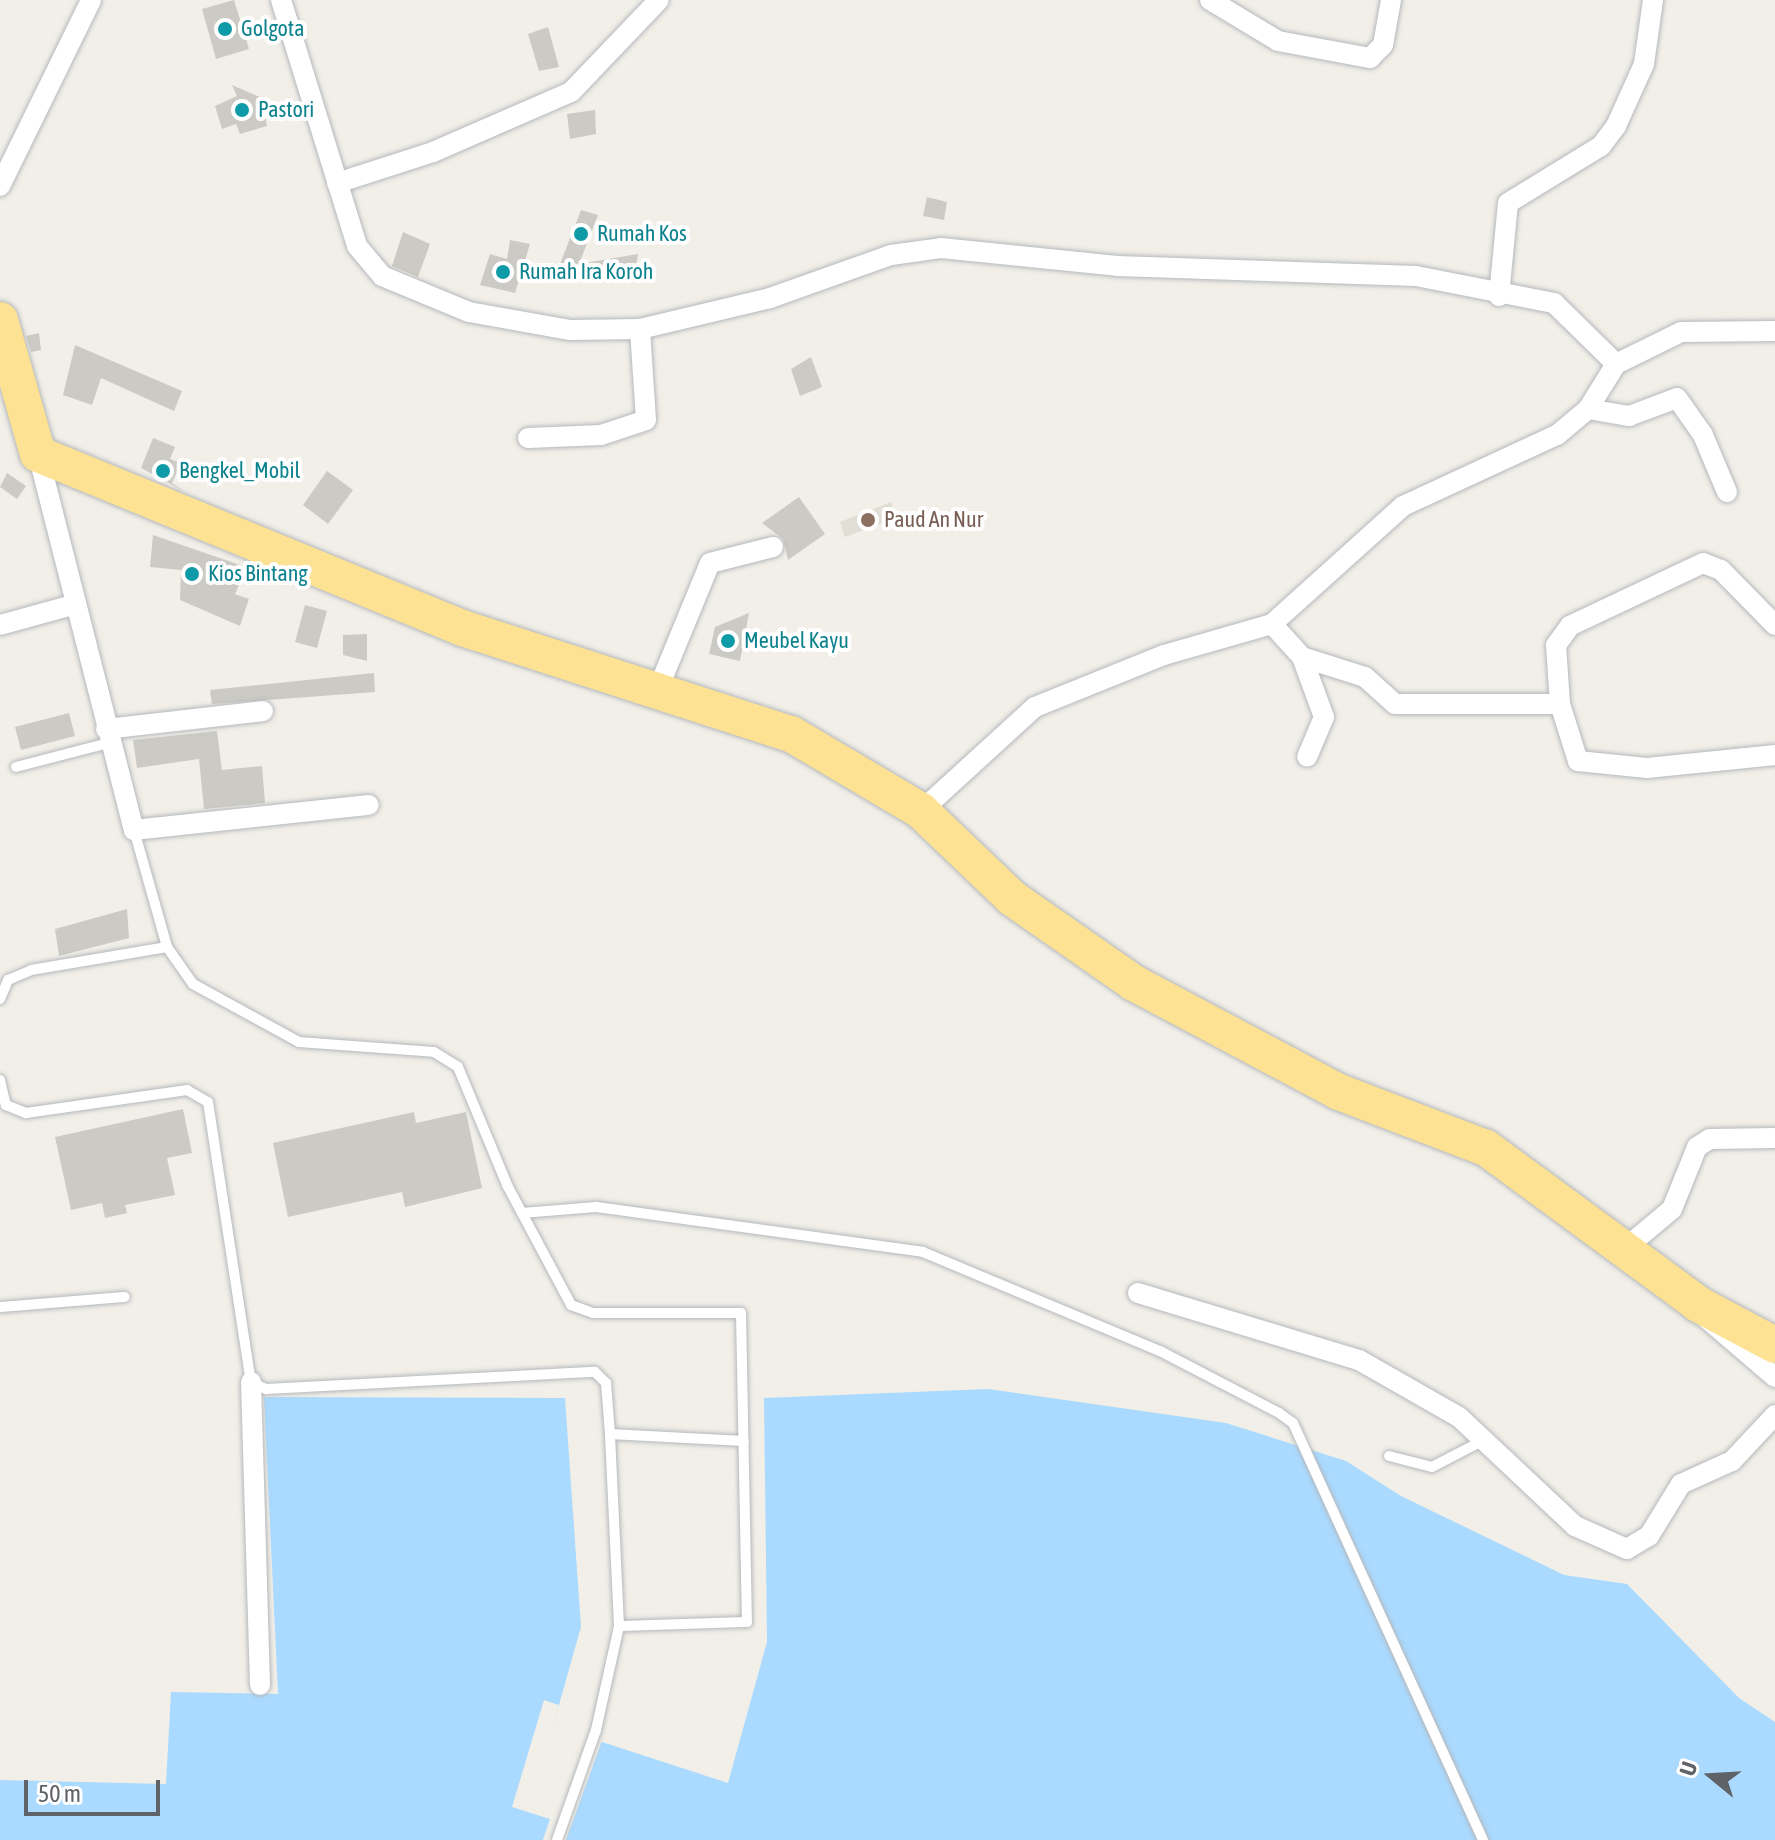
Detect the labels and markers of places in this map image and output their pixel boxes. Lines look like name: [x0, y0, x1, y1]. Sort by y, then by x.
place label: Golgota: [241, 16, 304, 42]
marker: Golgota: [216, 20, 234, 38]
place label: Pastori: [258, 97, 314, 123]
marker: Pastori: [233, 101, 251, 119]
place label: Rumah Kos: [597, 221, 687, 247]
marker: Rumah Kos: [572, 225, 590, 243]
place label: Rumah Ira Koroh: [519, 259, 653, 285]
marker: Rumah Ira Koroh: [494, 263, 512, 281]
place label: Bengkel_Mobil: [179, 458, 300, 484]
marker: Bengkel_Mobil: [154, 462, 172, 480]
place label: Paud An Nur: [884, 507, 983, 533]
marker: Paud An Nur: [859, 511, 877, 529]
place label: Kios Bintang: [208, 561, 308, 587]
marker: Kios Bintang: [183, 565, 201, 583]
place label: Meubel Kayu: [744, 628, 849, 654]
marker: Meubel Kayu: [719, 632, 737, 650]

